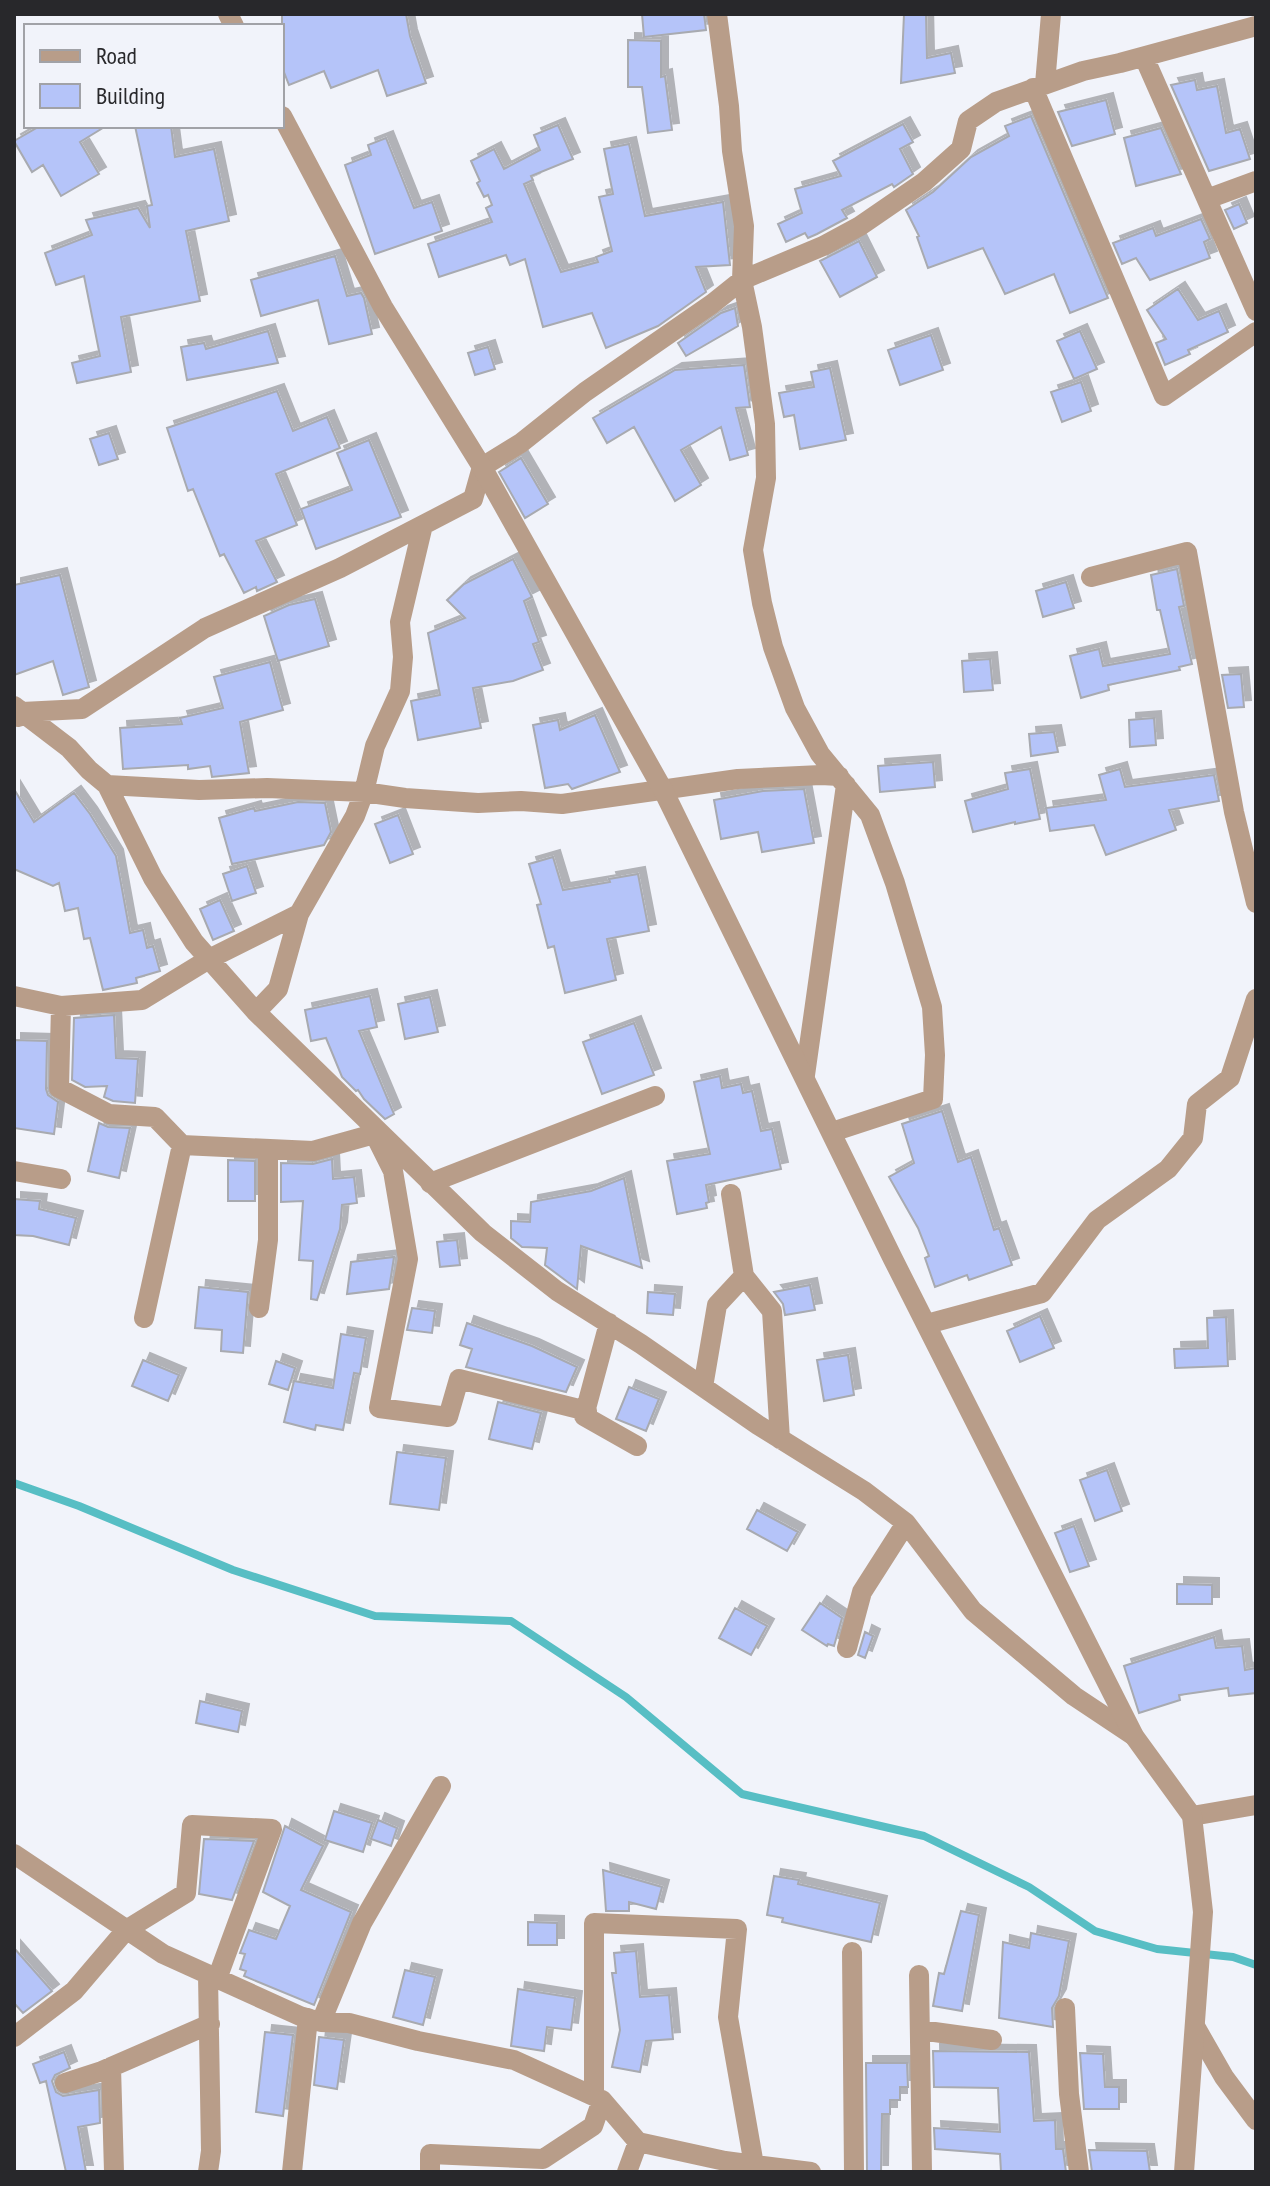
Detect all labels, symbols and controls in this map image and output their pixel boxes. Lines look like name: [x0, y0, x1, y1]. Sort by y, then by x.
legend: [24, 24, 284, 128]
text: Road: [96, 40, 137, 71]
text: Building: [96, 80, 165, 111]

